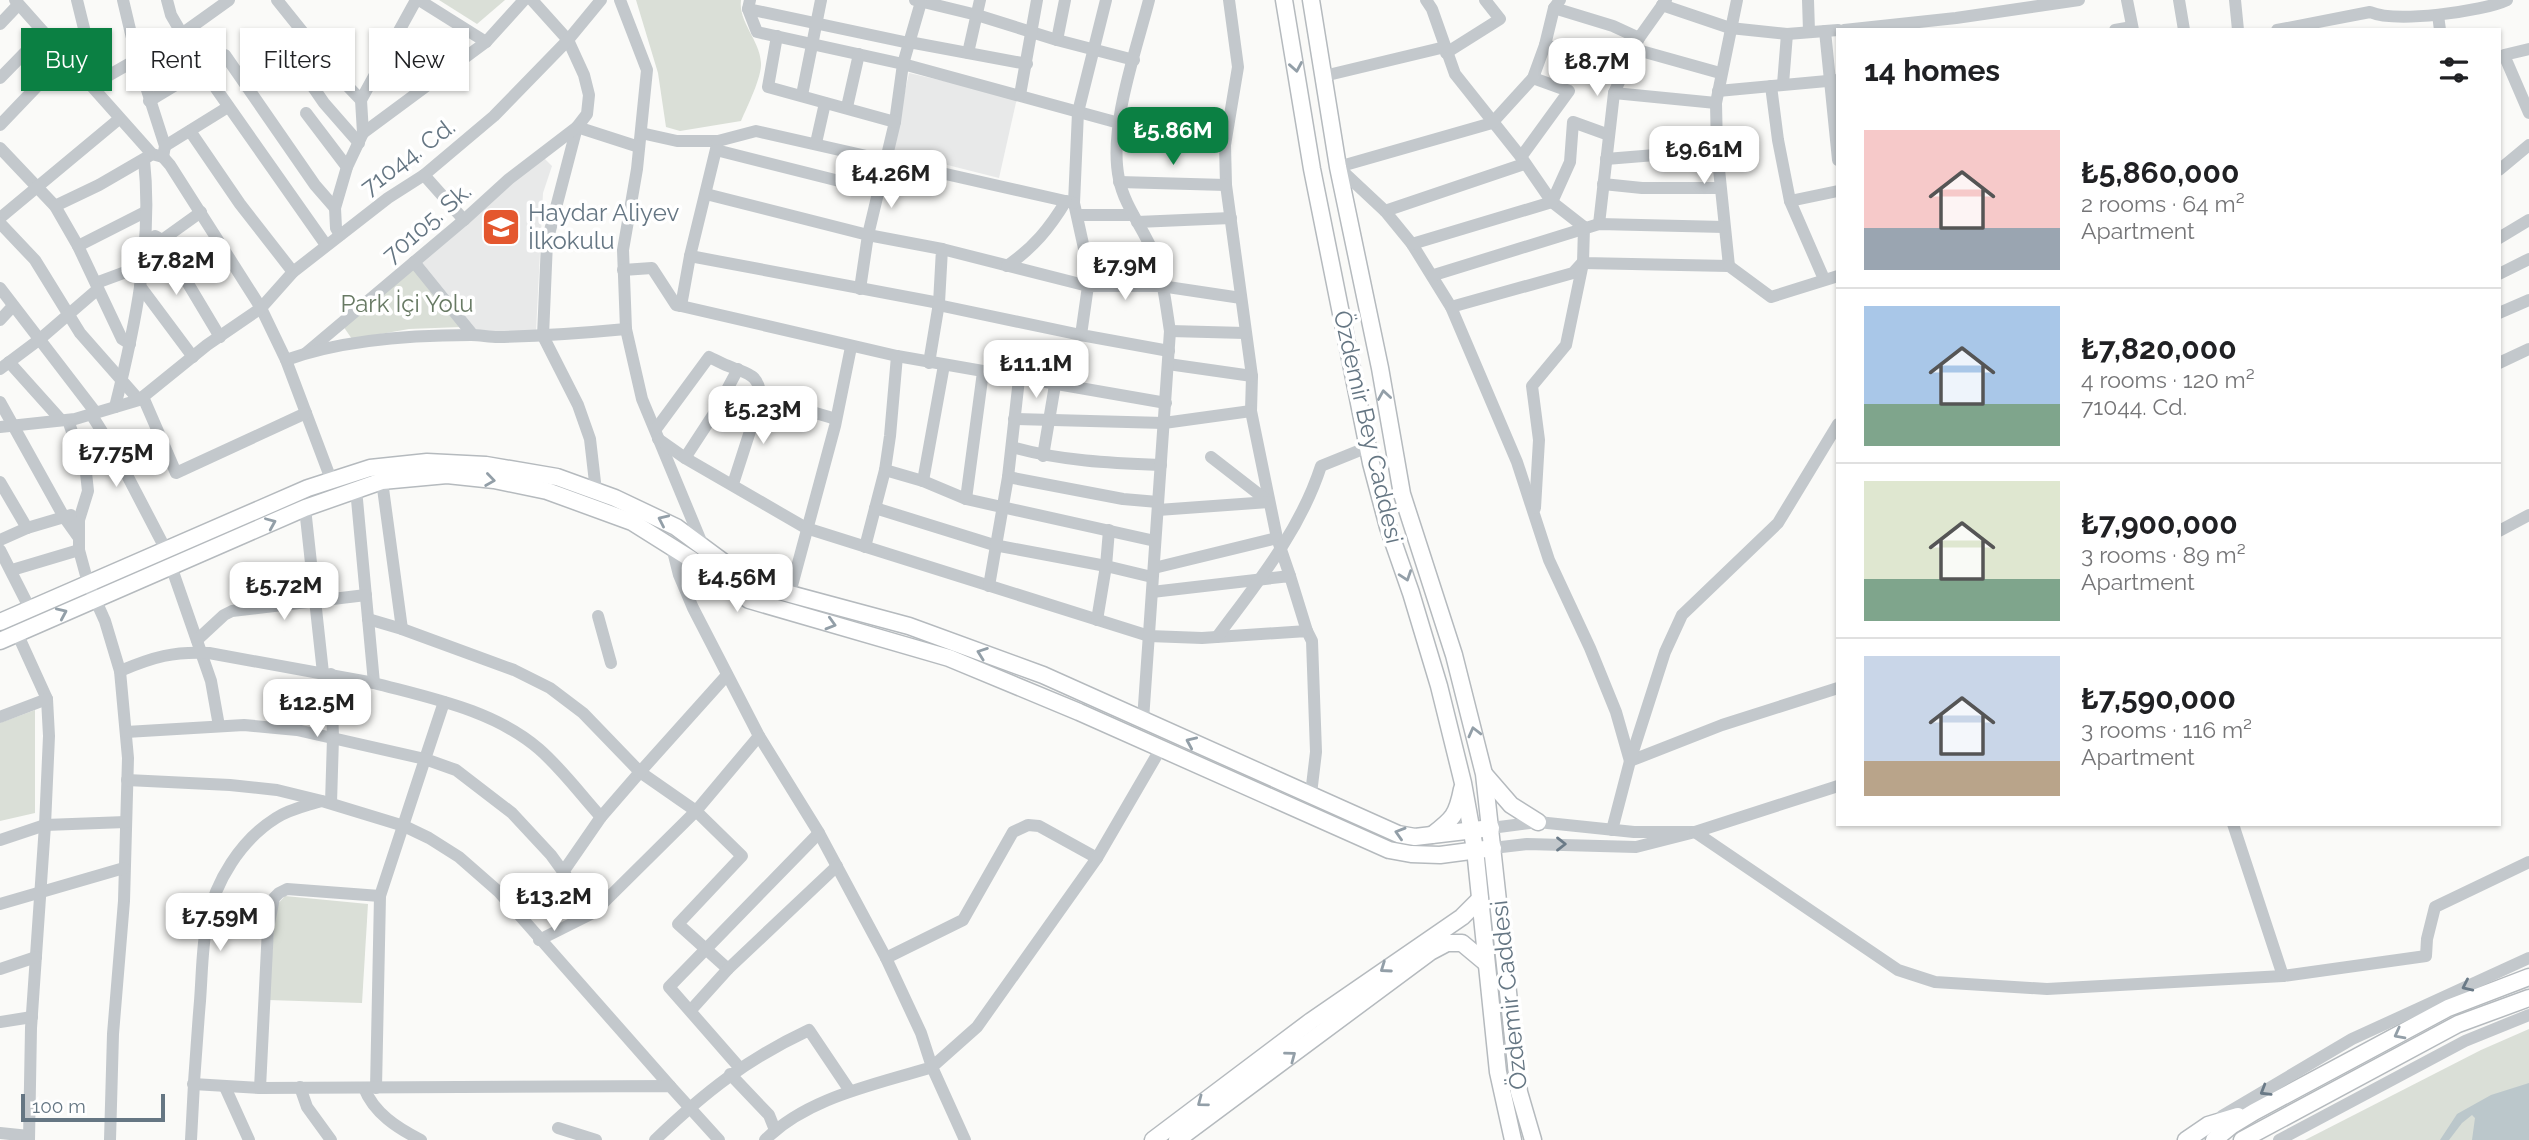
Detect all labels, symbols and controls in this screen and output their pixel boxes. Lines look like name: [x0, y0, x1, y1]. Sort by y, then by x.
chip: Buy: [21, 28, 112, 91]
chip: Rent: [126, 28, 226, 91]
chip: Filters: [240, 28, 355, 91]
chip: New: [369, 28, 469, 91]
pin: ₺8.7M: [1548, 38, 1646, 98]
text: ₺8.7M: [1564, 47, 1630, 74]
icon: filters: [2435, 51, 2473, 89]
text: 14 homes: [1864, 53, 2000, 88]
one-way arrow: [1288, 61, 1303, 73]
pin: ₺5.86M: [1116, 108, 1230, 167]
street label: 71044. Cd.: [355, 112, 461, 201]
text: ₺5.86M: [1133, 116, 1213, 143]
pin: ₺9.61M: [1647, 127, 1761, 186]
text: ₺9.61M: [1665, 135, 1743, 162]
pin: ₺4.26M: [834, 150, 948, 210]
text: ₺5,860,000: [2081, 155, 2239, 190]
icon: home: [1920, 158, 2004, 242]
text: ₺4.26M: [852, 159, 930, 186]
street label: 70105. Sk.: [376, 176, 477, 269]
text: 2 rooms · 64 m²: [2081, 190, 2245, 217]
place label: Haydar Aliyev İlkokulu: [528, 198, 679, 255]
school or university icon: Haydar Aliyev İlkokulu: [480, 206, 522, 248]
text: Apartment: [2081, 217, 2195, 244]
pin: ₺7.82M: [119, 238, 233, 297]
pin: ₺7.9M: [1076, 243, 1174, 302]
text: ₺7.82M: [137, 246, 215, 273]
text: ₺7.9M: [1093, 251, 1157, 278]
park label: Park İçi Yolu: [340, 289, 474, 318]
street label: Özdemir Bey Caddesi: [1328, 307, 1409, 546]
text: ₺7,820,000: [2081, 331, 2237, 366]
icon: home: [1920, 334, 2004, 418]
pin: ₺11.1M: [979, 340, 1093, 400]
text: ₺11.1M: [1000, 349, 1072, 376]
text: 4 rooms · 120 m²: [2081, 366, 2255, 393]
pin: ₺5.23M: [706, 386, 820, 446]
one-way arrow: [1377, 389, 1392, 400]
text: 71044. Cd.: [2081, 393, 2187, 420]
text: ₺5.23M: [724, 395, 802, 422]
pin: ₺7.75M: [59, 430, 173, 489]
text: ₺7.75M: [78, 438, 154, 465]
one-way arrow: [484, 472, 496, 487]
text: ₺7,900,000: [2081, 506, 2238, 541]
icon: home: [1920, 509, 2004, 593]
one-way arrow: [658, 515, 670, 529]
one-way arrow: [264, 517, 276, 531]
text: 3 rooms · 89 m²: [2081, 541, 2246, 568]
pin: ₺4.56M: [680, 554, 794, 614]
pin: ₺5.72M: [227, 562, 341, 622]
text: ₺4.56M: [698, 563, 776, 590]
text: Apartment: [2081, 568, 2195, 595]
one-way arrow: [1397, 570, 1411, 582]
text: ₺5.72M: [246, 571, 322, 598]
one-way arrow: [55, 607, 68, 621]
one-way arrow: [825, 615, 837, 630]
one-way arrow: [977, 647, 989, 661]
pin: ₺12.5M: [260, 680, 374, 739]
text: ₺7,590,000: [2081, 681, 2236, 716]
icon: home: [1920, 684, 2004, 768]
text: ₺12.5M: [279, 688, 355, 715]
text: 3 rooms · 116 m²: [2081, 716, 2252, 743]
one-way arrow: [1467, 726, 1482, 738]
one-way arrow: [1186, 736, 1199, 750]
text: Apartment: [2081, 743, 2195, 770]
one-way arrow: [1394, 826, 1406, 841]
one-way arrow: [1556, 836, 1567, 852]
pin: ₺13.2M: [497, 874, 611, 933]
text: ₺13.2M: [516, 882, 592, 909]
pin: ₺7.59M: [163, 894, 277, 953]
street label: Özdemir Caddesi: [1484, 899, 1533, 1091]
text: ₺7.59M: [182, 902, 258, 929]
one-way arrow: [1380, 960, 1393, 973]
one-way arrow: [2461, 977, 2474, 991]
one-way arrow: [2394, 1026, 2407, 1039]
one-way arrow: [1284, 1052, 1296, 1064]
one-way arrow: [2260, 1083, 2273, 1096]
scale bar: [21, 1091, 164, 1123]
one-way arrow: [1197, 1094, 1209, 1106]
text: 100 m: [32, 1095, 86, 1117]

